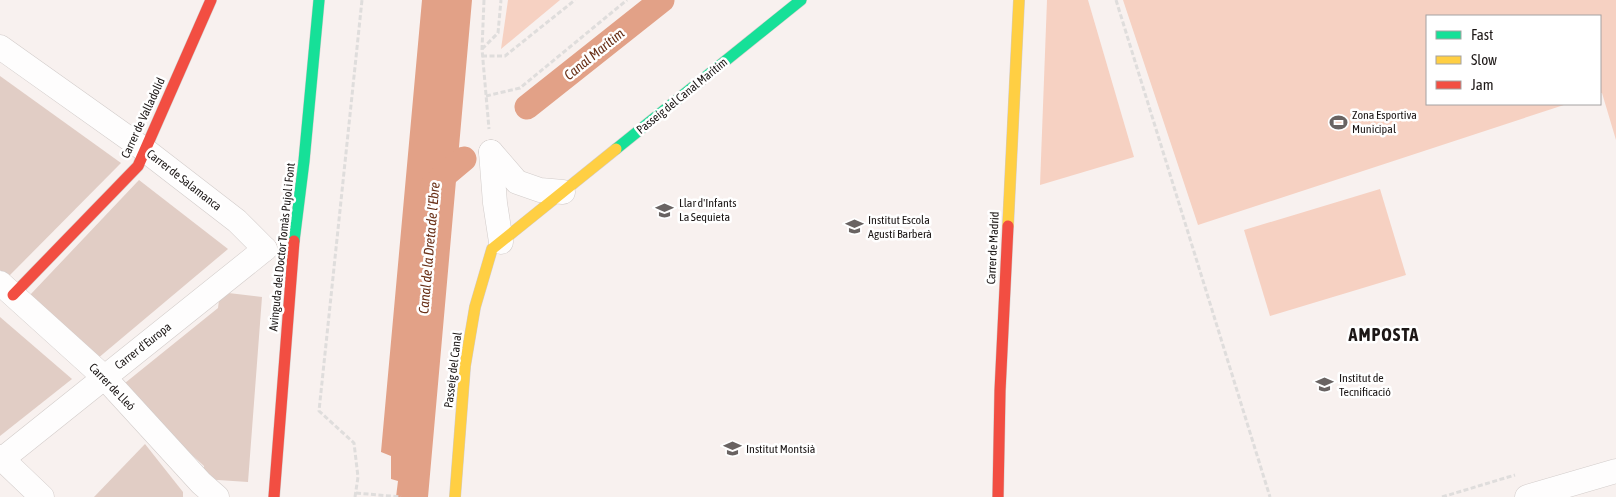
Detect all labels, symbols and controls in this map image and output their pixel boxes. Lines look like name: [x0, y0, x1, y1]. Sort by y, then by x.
legend: [1426, 15, 1601, 105]
water label: Canal Marítim: [561, 25, 627, 83]
text: Fast: [1471, 26, 1493, 43]
text: Slow: [1471, 51, 1497, 68]
street label: Passeig del Canal Marítim: [634, 55, 730, 137]
street label: Carrer de Valladolid: [118, 75, 168, 161]
text: Jam: [1471, 76, 1494, 93]
place label: Zona Esportiva Municipal: [1352, 108, 1417, 136]
sports icon: Zona Esportiva Municipal: [1328, 112, 1348, 132]
street label: Carrer de Salamanca: [144, 146, 224, 214]
street label: Avinguda del Doctor Tomàs Pujol i Font: [266, 162, 298, 332]
water label: Canal de la Dreta de l'Ebre: [415, 181, 443, 315]
place label: Llar d'Infants La Sequieta: [679, 196, 737, 224]
school or university icon: Llar d'Infants La Sequieta: [655, 200, 675, 220]
street label: Carrer de Madrid: [984, 211, 1002, 285]
place label: Institut Escola Agustí Barberà: [868, 213, 932, 241]
school or university icon: Institut Escola Agustí Barberà: [844, 217, 864, 237]
street label: Carrer d'Europa: [112, 320, 174, 372]
district label: AMPOSTA: [1348, 324, 1419, 345]
street label: Passeig del Canal: [441, 331, 465, 409]
street label: Carrer de Lleó: [86, 360, 138, 414]
place label: Institut de Tecnificació: [1339, 371, 1391, 399]
school or university icon: Institut de Tecnificació: [1315, 375, 1335, 395]
school or university icon: Institut Montsià: [722, 439, 742, 459]
place label: Institut Montsià: [746, 442, 815, 456]

